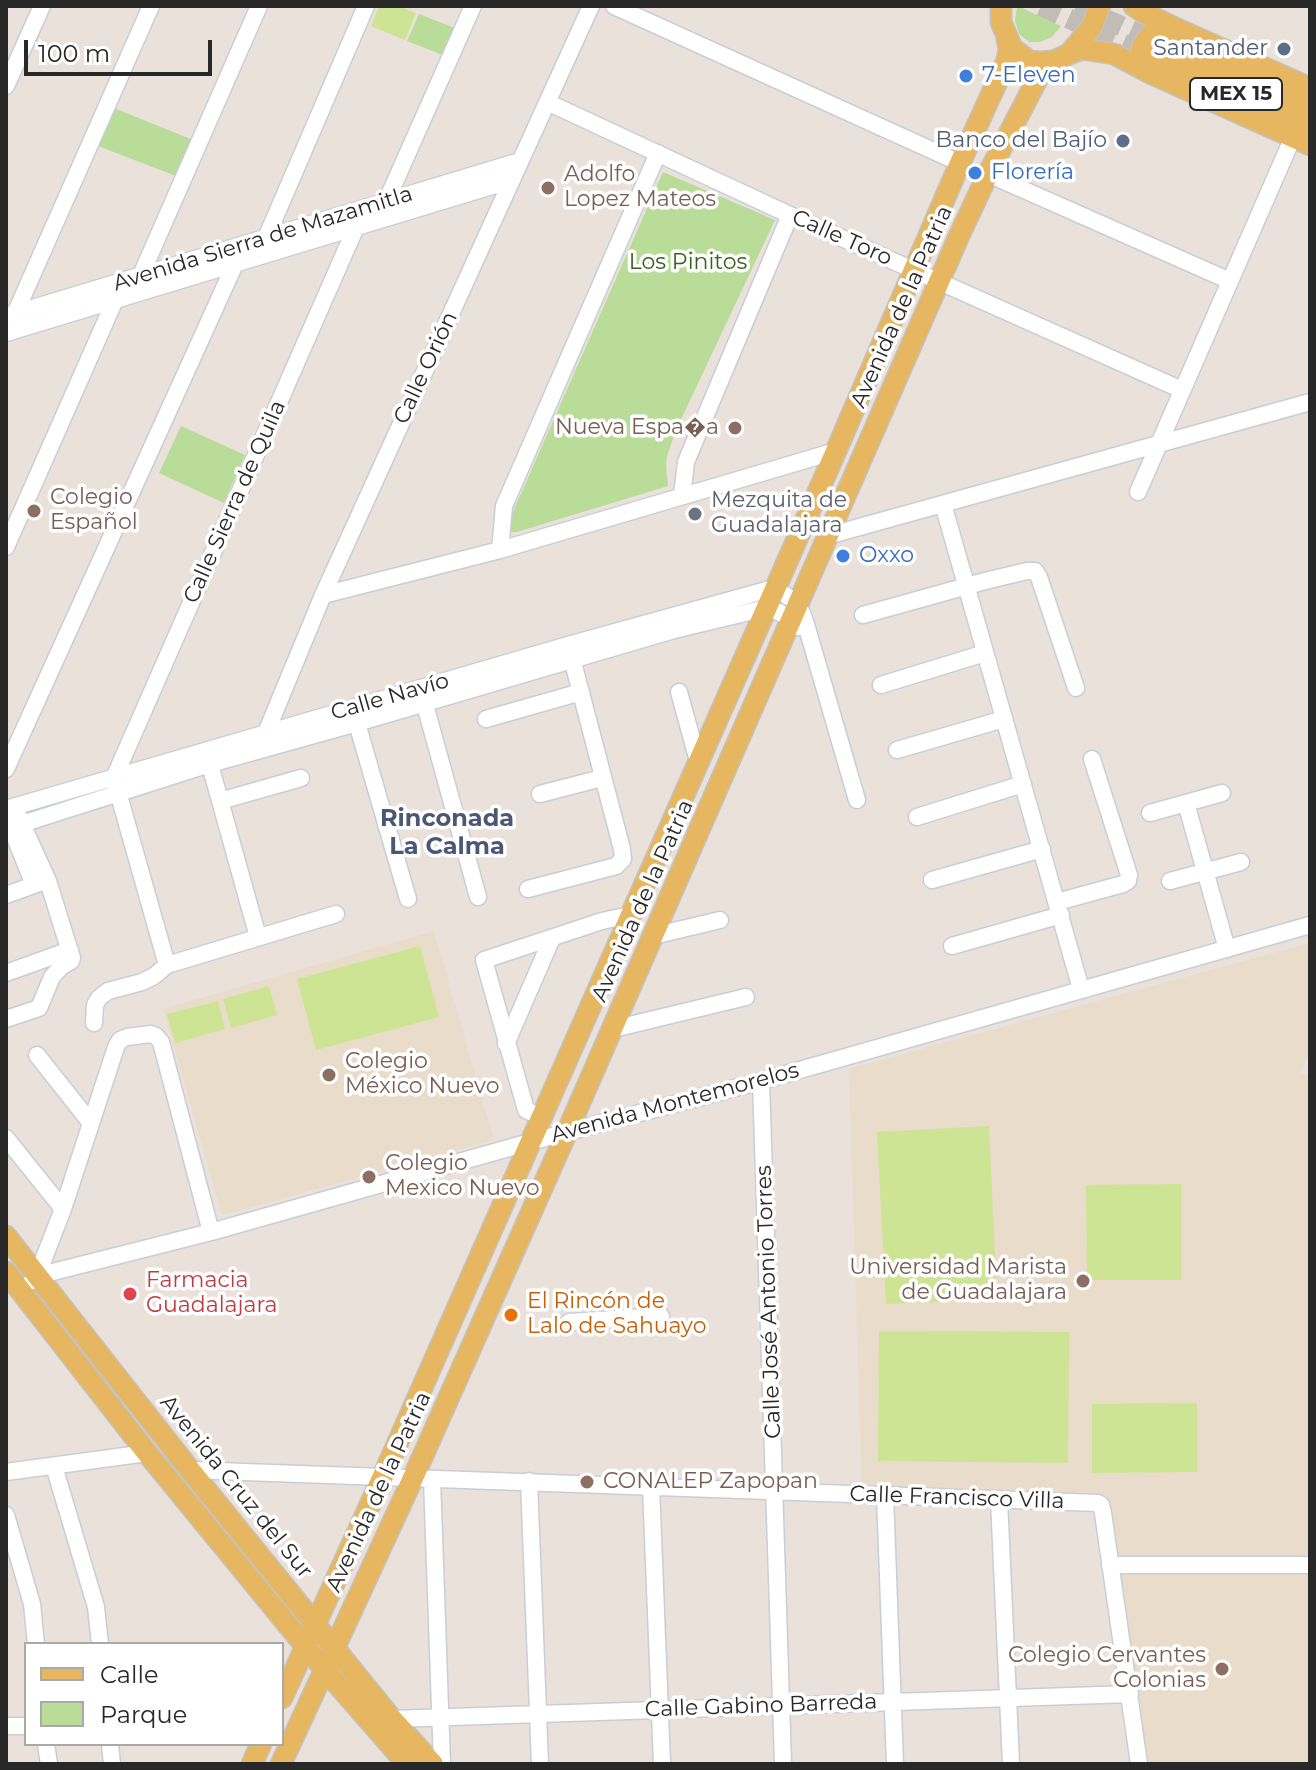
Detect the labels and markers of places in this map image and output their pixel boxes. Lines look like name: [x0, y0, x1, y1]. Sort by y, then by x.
place label: Santander: [1153, 36, 1268, 62]
marker: Santander: [1275, 40, 1293, 58]
place label: 7-Eleven: [982, 63, 1076, 89]
marker: 7-Eleven: [957, 67, 975, 85]
place label: Banco del Bajío: [936, 128, 1107, 154]
marker: Banco del Bajío: [1114, 132, 1132, 150]
place label: Florería: [991, 160, 1074, 186]
place label: Adolfo Lopez Mateos: [564, 162, 716, 214]
marker: Florería: [966, 164, 984, 182]
marker: Adolfo Lopez Mateos: [539, 179, 557, 197]
place label: Nueva Espa�a: [555, 415, 719, 441]
marker: Nueva Espa�a: [726, 419, 744, 437]
place label: Colegio Español: [50, 485, 138, 536]
place label: Mezquita de Guadalajara: [711, 488, 847, 540]
marker: Colegio Español: [25, 502, 43, 520]
marker: Mezquita de Guadalajara: [686, 505, 704, 523]
place label: Oxxo: [859, 543, 914, 569]
marker: Oxxo: [834, 547, 852, 565]
place label: Colegio México Nuevo: [345, 1049, 500, 1100]
marker: Colegio México Nuevo: [320, 1066, 338, 1084]
place label: Colegio Mexico Nuevo: [385, 1151, 540, 1202]
marker: Colegio Mexico Nuevo: [360, 1168, 378, 1186]
place label: Universidad Marista de Guadalajara: [849, 1255, 1067, 1306]
place label: Farmacia Guadalajara: [146, 1268, 277, 1320]
marker: Universidad Marista de Guadalajara: [1074, 1272, 1092, 1290]
marker: Farmacia Guadalajara: [121, 1285, 139, 1303]
place label: El Rincón de Lalo de Sahuayo: [527, 1289, 706, 1340]
marker: El Rincón de Lalo de Sahuayo: [502, 1306, 520, 1324]
place label: CONALEP Zapopan: [603, 1469, 818, 1495]
marker: CONALEP Zapopan: [578, 1473, 596, 1491]
place label: Colegio Cervantes Colonias: [1008, 1643, 1206, 1694]
marker: Colegio Cervantes Colonias: [1213, 1660, 1231, 1678]

